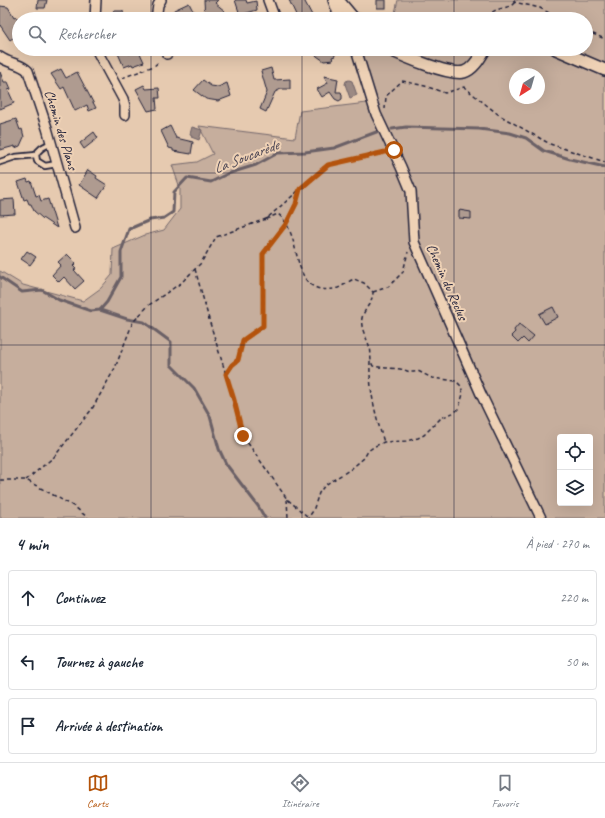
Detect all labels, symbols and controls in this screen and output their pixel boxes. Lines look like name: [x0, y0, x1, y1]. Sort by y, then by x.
search box: [12, 12, 593, 56]
icon: search: [26, 23, 48, 45]
text: Rechercher: [58, 25, 116, 44]
north arrow: [509, 68, 545, 104]
street label: Chemin des Plans: [41, 88, 82, 173]
water label: La Soucarède: [211, 135, 283, 178]
route start: [385, 141, 403, 159]
street label: Chemin du Reclus: [423, 241, 472, 324]
route end: [234, 427, 252, 445]
map controls: [557, 434, 593, 506]
button: locate: [557, 434, 593, 470]
button: layers: [557, 470, 593, 506]
text: 4 min: [16, 534, 49, 555]
text: À pied · 270 m: [526, 536, 589, 552]
icon: ahead: [17, 587, 39, 609]
text: Continuez: [55, 589, 105, 608]
text: 220 m: [560, 590, 588, 606]
icon: left: [17, 651, 39, 673]
text: Tournez à gauche: [55, 653, 142, 672]
text: 50 m: [566, 654, 588, 670]
icon: arrive: [17, 715, 39, 737]
text: Arrivée à destination: [55, 717, 163, 736]
tab: Carte: [87, 772, 109, 810]
tab: Itinéraire: [282, 772, 319, 810]
tab: Favoris: [492, 772, 518, 810]

